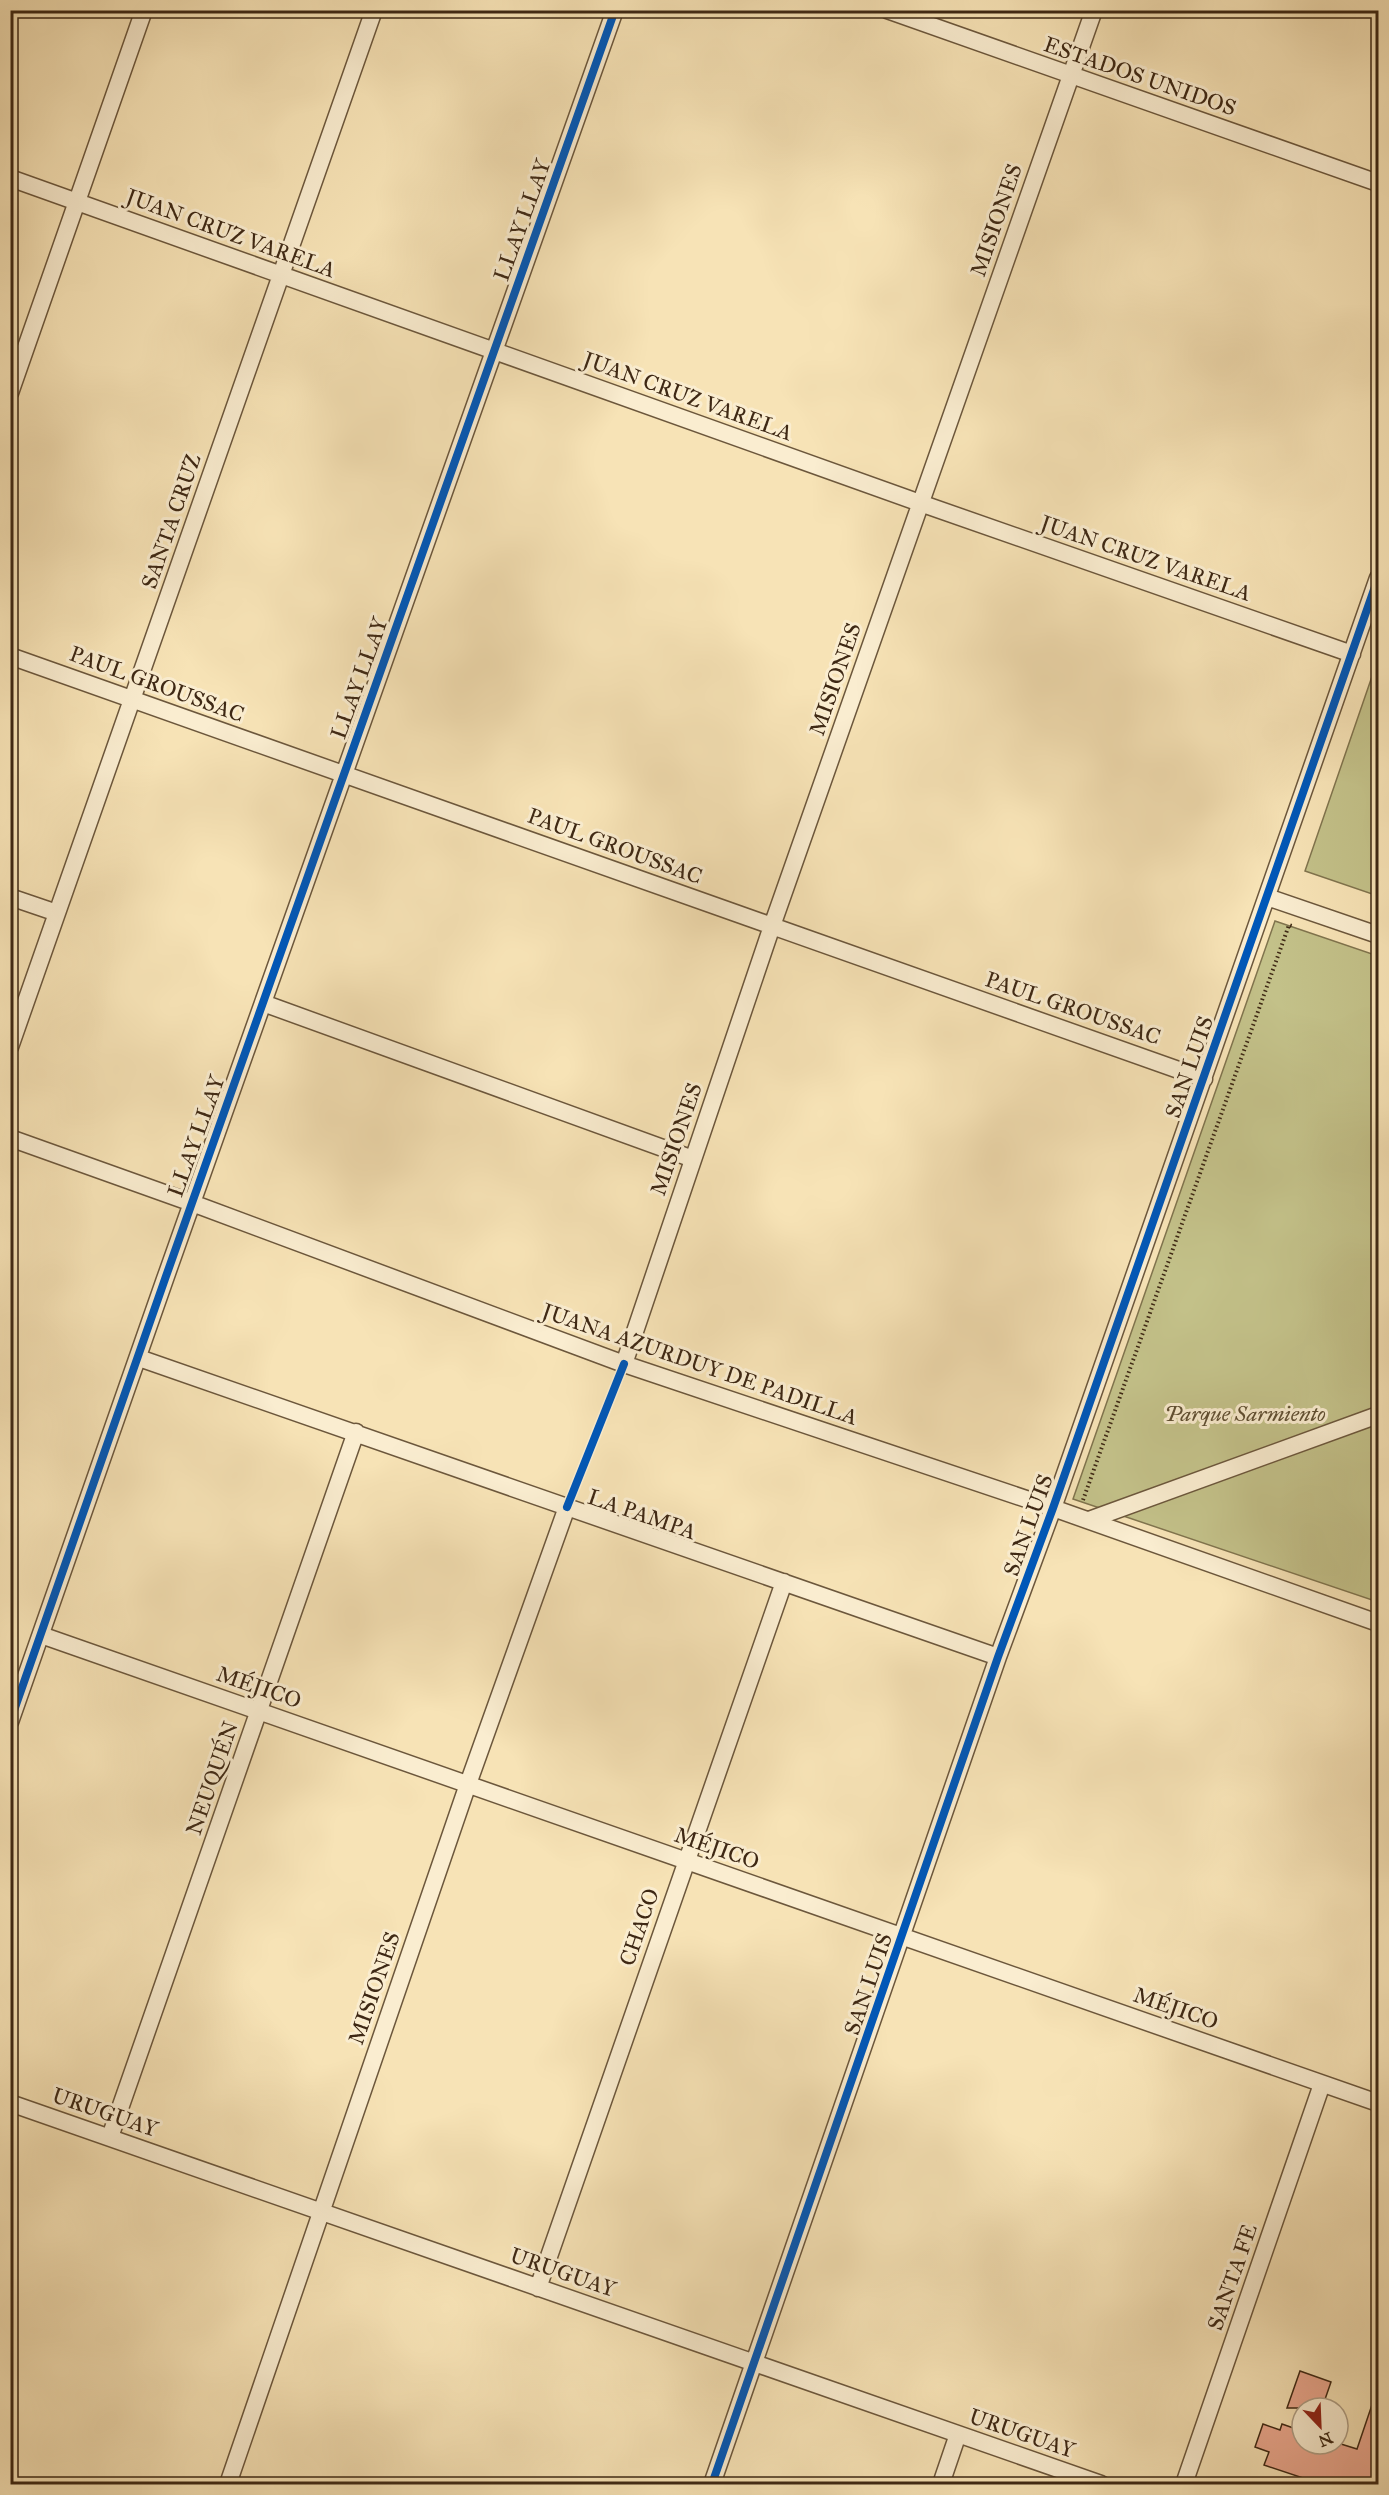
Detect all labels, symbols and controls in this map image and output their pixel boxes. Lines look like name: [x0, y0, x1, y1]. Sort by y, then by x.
street label: ESTADOS UNIDOS: [1040, 30, 1240, 122]
street label: LLAY LLAY: [488, 155, 557, 285]
street label: MISIONES: [964, 160, 1028, 280]
street label: JUAN CRUZ VARELA: [121, 182, 340, 284]
street label: JUAN CRUZ VARELA: [578, 345, 797, 447]
street label: SANTA CRUZ: [135, 450, 207, 592]
street label: JUAN CRUZ VARELA: [1035, 509, 1255, 607]
street label: LLAY LLAY: [325, 613, 394, 743]
street label: MISIONES: [803, 619, 867, 739]
street label: PAUL GROUSSAC: [66, 640, 248, 728]
street label: PAUL GROUSSAC: [524, 802, 706, 890]
street label: PAUL GROUSSAC: [982, 965, 1164, 1051]
street label: SAN LUIS: [1159, 1012, 1219, 1122]
street label: LLAY LLAY: [162, 1071, 231, 1201]
street label: MISIONES: [644, 1079, 708, 1199]
street label: JUANA AZURDUY DE PADILLA: [537, 1297, 862, 1431]
park label: Parque Sarmiento: [1164, 1400, 1326, 1427]
street label: SAN LUIS: [997, 1471, 1059, 1579]
street label: LA PAMPA: [584, 1483, 700, 1545]
street label: MÉJICO: [213, 1660, 305, 1714]
street label: NEUQUÉN: [180, 1717, 244, 1838]
street label: MÉJICO: [671, 1821, 763, 1875]
street label: CHACO: [613, 1885, 665, 1969]
street label: MISIONES: [342, 1928, 406, 2048]
street label: SAN LUIS: [838, 1929, 898, 2039]
street label: MÉJICO: [1130, 1981, 1222, 2035]
street label: URUGUAY: [49, 2081, 162, 2143]
street label: SANTA FE: [1201, 2220, 1263, 2334]
street label: URUGUAY: [507, 2241, 620, 2303]
north arrow: [1290, 2396, 1350, 2456]
street label: URUGUAY: [966, 2402, 1079, 2464]
text: N: [1315, 2428, 1336, 2451]

